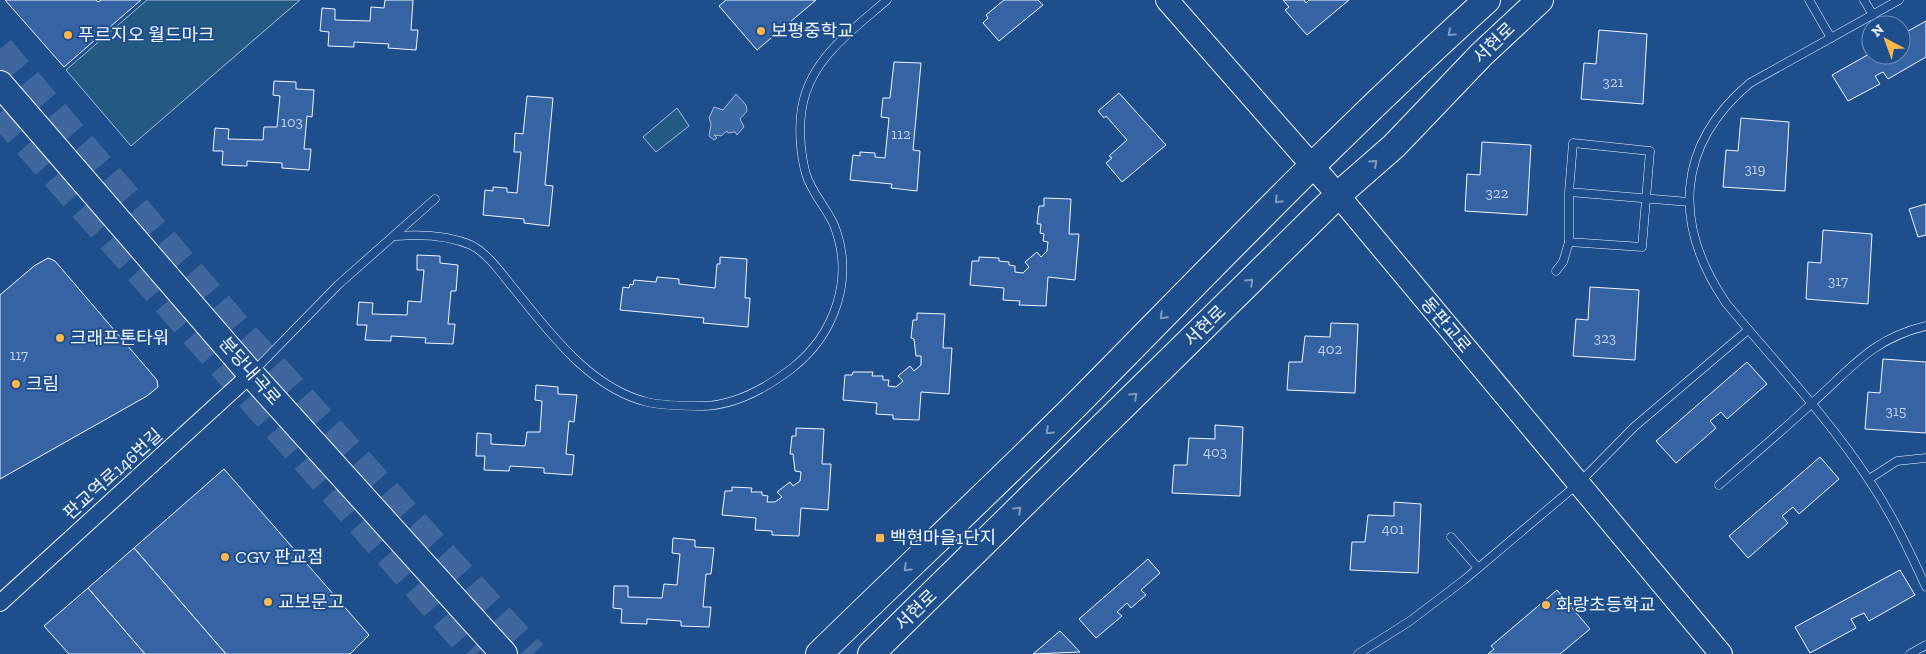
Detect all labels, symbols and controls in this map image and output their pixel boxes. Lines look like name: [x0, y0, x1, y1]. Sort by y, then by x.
north arrow: [1861, 15, 1911, 65]
street label: 서현로: [1468, 18, 1520, 68]
place label: 보평중학교: [771, 20, 854, 42]
text: N: [1868, 20, 1888, 40]
place label: 푸르지오 월드마크: [78, 24, 215, 46]
marker: 보평중학교: [755, 25, 767, 37]
one-way arrow: [1447, 27, 1456, 36]
marker: 푸르지오 월드마크: [62, 29, 74, 41]
house number: 321: [1603, 73, 1624, 91]
house number: 103: [281, 113, 303, 131]
house number: 112: [891, 125, 911, 143]
one-way arrow: [1369, 160, 1378, 169]
house number: 319: [1744, 160, 1766, 178]
house number: 322: [1486, 184, 1509, 202]
one-way arrow: [1274, 195, 1283, 204]
house number: 317: [1828, 272, 1848, 290]
one-way arrow: [1244, 279, 1253, 288]
street label: 동판교로: [1416, 293, 1476, 357]
street label: 서현로: [1179, 301, 1231, 351]
one-way arrow: [1160, 310, 1169, 319]
place label: 크래프톤타워: [70, 327, 169, 349]
house number: 323: [1594, 329, 1616, 347]
marker: 크래프톤타워: [54, 332, 66, 344]
street label: 분당내곡로: [215, 333, 285, 409]
house number: 402: [1318, 340, 1342, 358]
house number: 117: [10, 346, 28, 364]
place label: 크림: [26, 373, 59, 395]
marker: 크림: [10, 378, 22, 390]
one-way arrow: [1128, 393, 1137, 402]
house number: 315: [1886, 402, 1907, 420]
street label: 판교역로146번길: [59, 424, 167, 524]
one-way arrow: [1045, 425, 1054, 434]
house number: 403: [1203, 443, 1227, 461]
one-way arrow: [1012, 506, 1021, 515]
house number: 401: [1382, 520, 1404, 538]
place label: 백현마을1단지: [890, 527, 996, 549]
marker: 백현마을1단지: [874, 532, 886, 544]
place label: CGV 판교점: [235, 546, 324, 568]
marker: CGV 판교점: [219, 551, 231, 563]
one-way arrow: [904, 563, 913, 572]
street label: 서현로: [890, 585, 942, 635]
place label: 교보문고: [278, 591, 344, 613]
place label: 화랑초등학교: [1556, 594, 1655, 616]
marker: 교보문고: [262, 596, 274, 608]
marker: 화랑초등학교: [1540, 599, 1552, 611]

